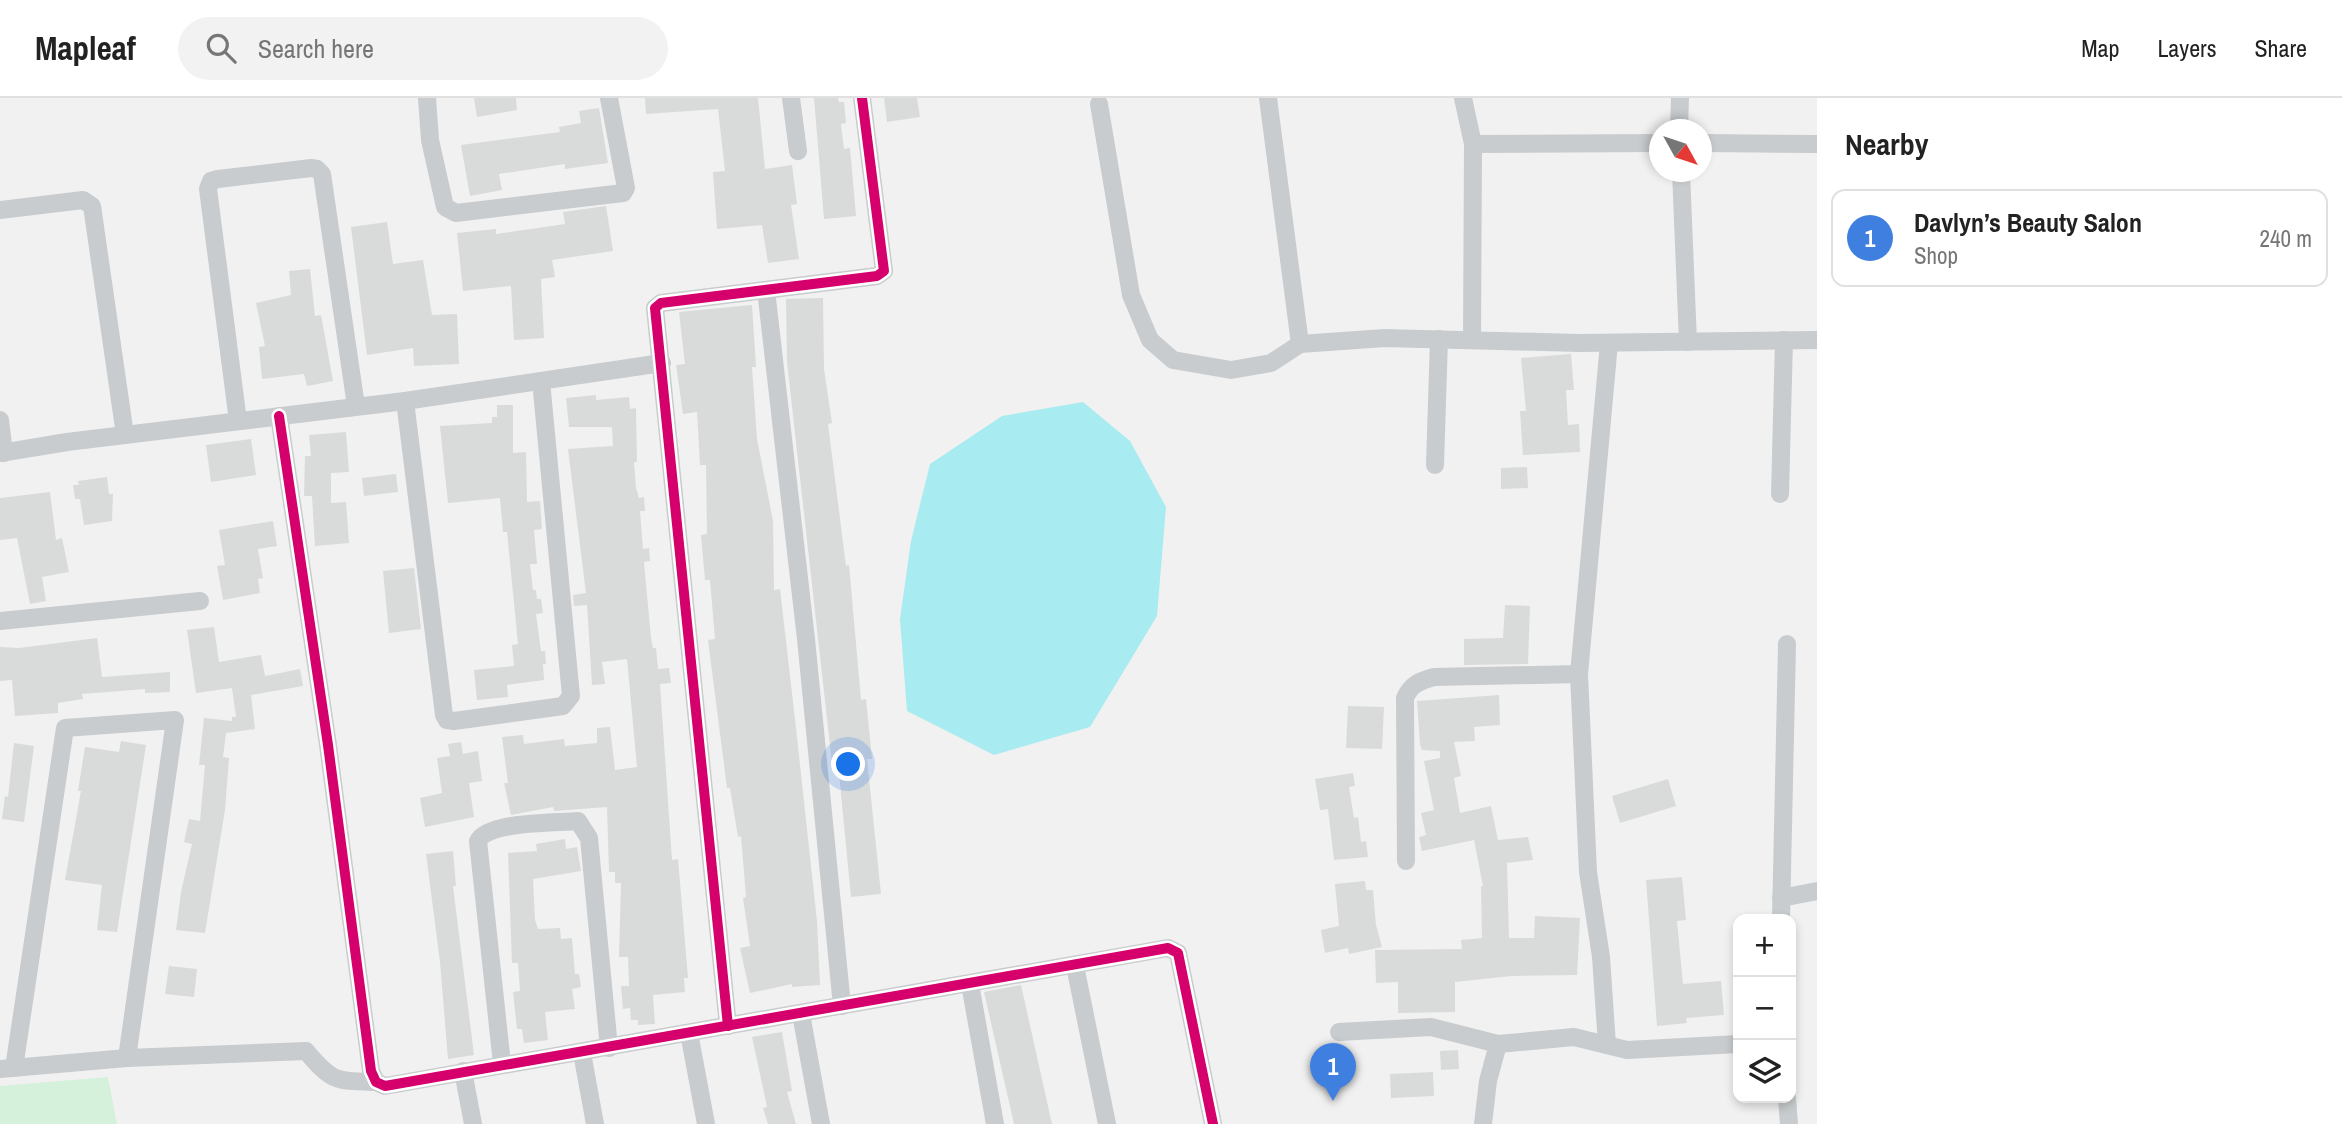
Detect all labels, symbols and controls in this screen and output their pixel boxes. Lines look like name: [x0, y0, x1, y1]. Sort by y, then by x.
search box: [178, 17, 668, 80]
text: Mapleaf: [35, 26, 136, 70]
icon: search: [202, 29, 240, 67]
text: Search here: [258, 31, 374, 66]
text: Map: [2081, 32, 2119, 64]
text: Layers: [2157, 32, 2216, 64]
text: Share: [2254, 32, 2307, 64]
north arrow: [1649, 119, 1712, 182]
text: Nearby: [1845, 124, 1928, 164]
text: Davlyn’s Beauty Salon: [1914, 205, 2142, 240]
text: 1: [1865, 223, 1875, 254]
text: 240 m: [2260, 223, 2312, 254]
text: Shop: [1914, 240, 1958, 271]
your location: [831, 747, 865, 781]
map controls: [1733, 914, 1796, 1103]
button: +: [1733, 914, 1796, 977]
button: −: [1733, 977, 1796, 1040]
button: layers: [1733, 1040, 1796, 1103]
pin: 1: [1310, 1043, 1356, 1101]

